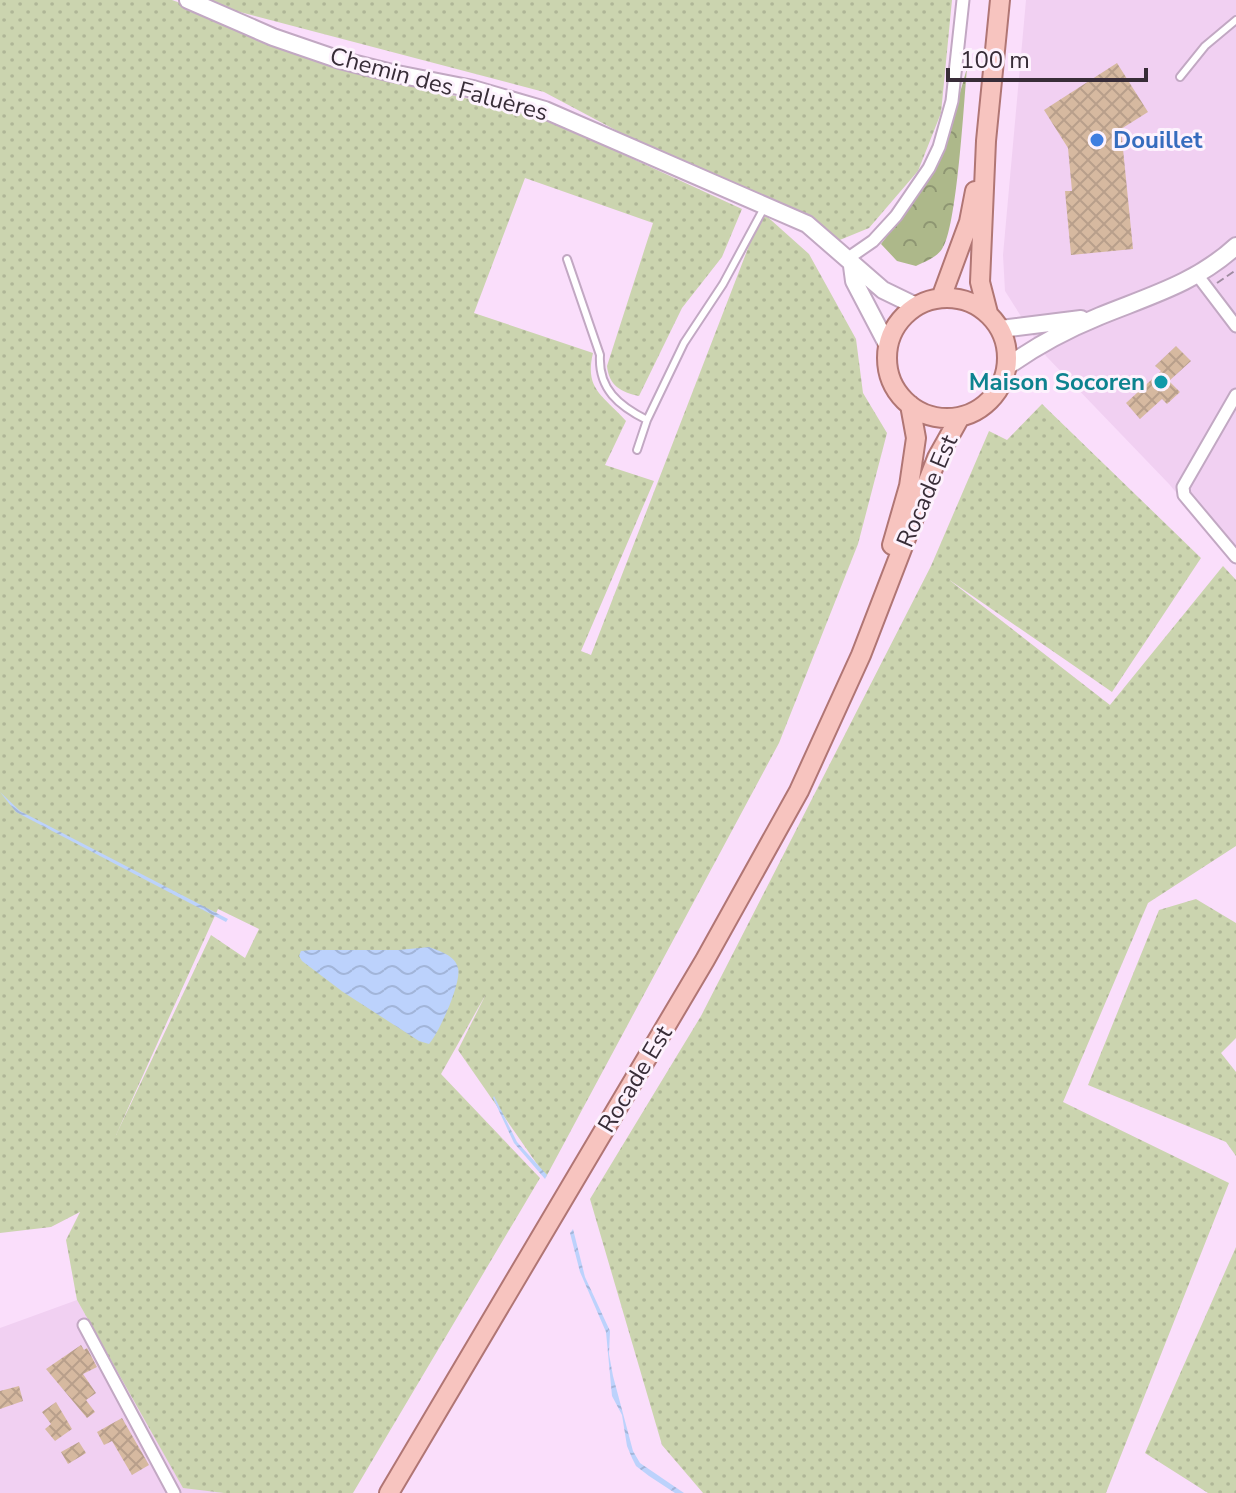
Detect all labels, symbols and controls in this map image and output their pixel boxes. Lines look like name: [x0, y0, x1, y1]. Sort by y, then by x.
scale bar: [948, 32, 1146, 82]
street label: Chemin des Faluères: [326, 40, 552, 128]
text: 100 m: [960, 44, 1030, 76]
place label: Douillet: [1113, 124, 1203, 156]
marker: Douillet: [1088, 131, 1106, 149]
place label: Maison Socoren: [969, 366, 1145, 398]
marker: Maison Socoren: [1152, 373, 1170, 391]
street label: Rocade Est: [889, 429, 965, 552]
street label: Rocade Est: [591, 1019, 680, 1138]

